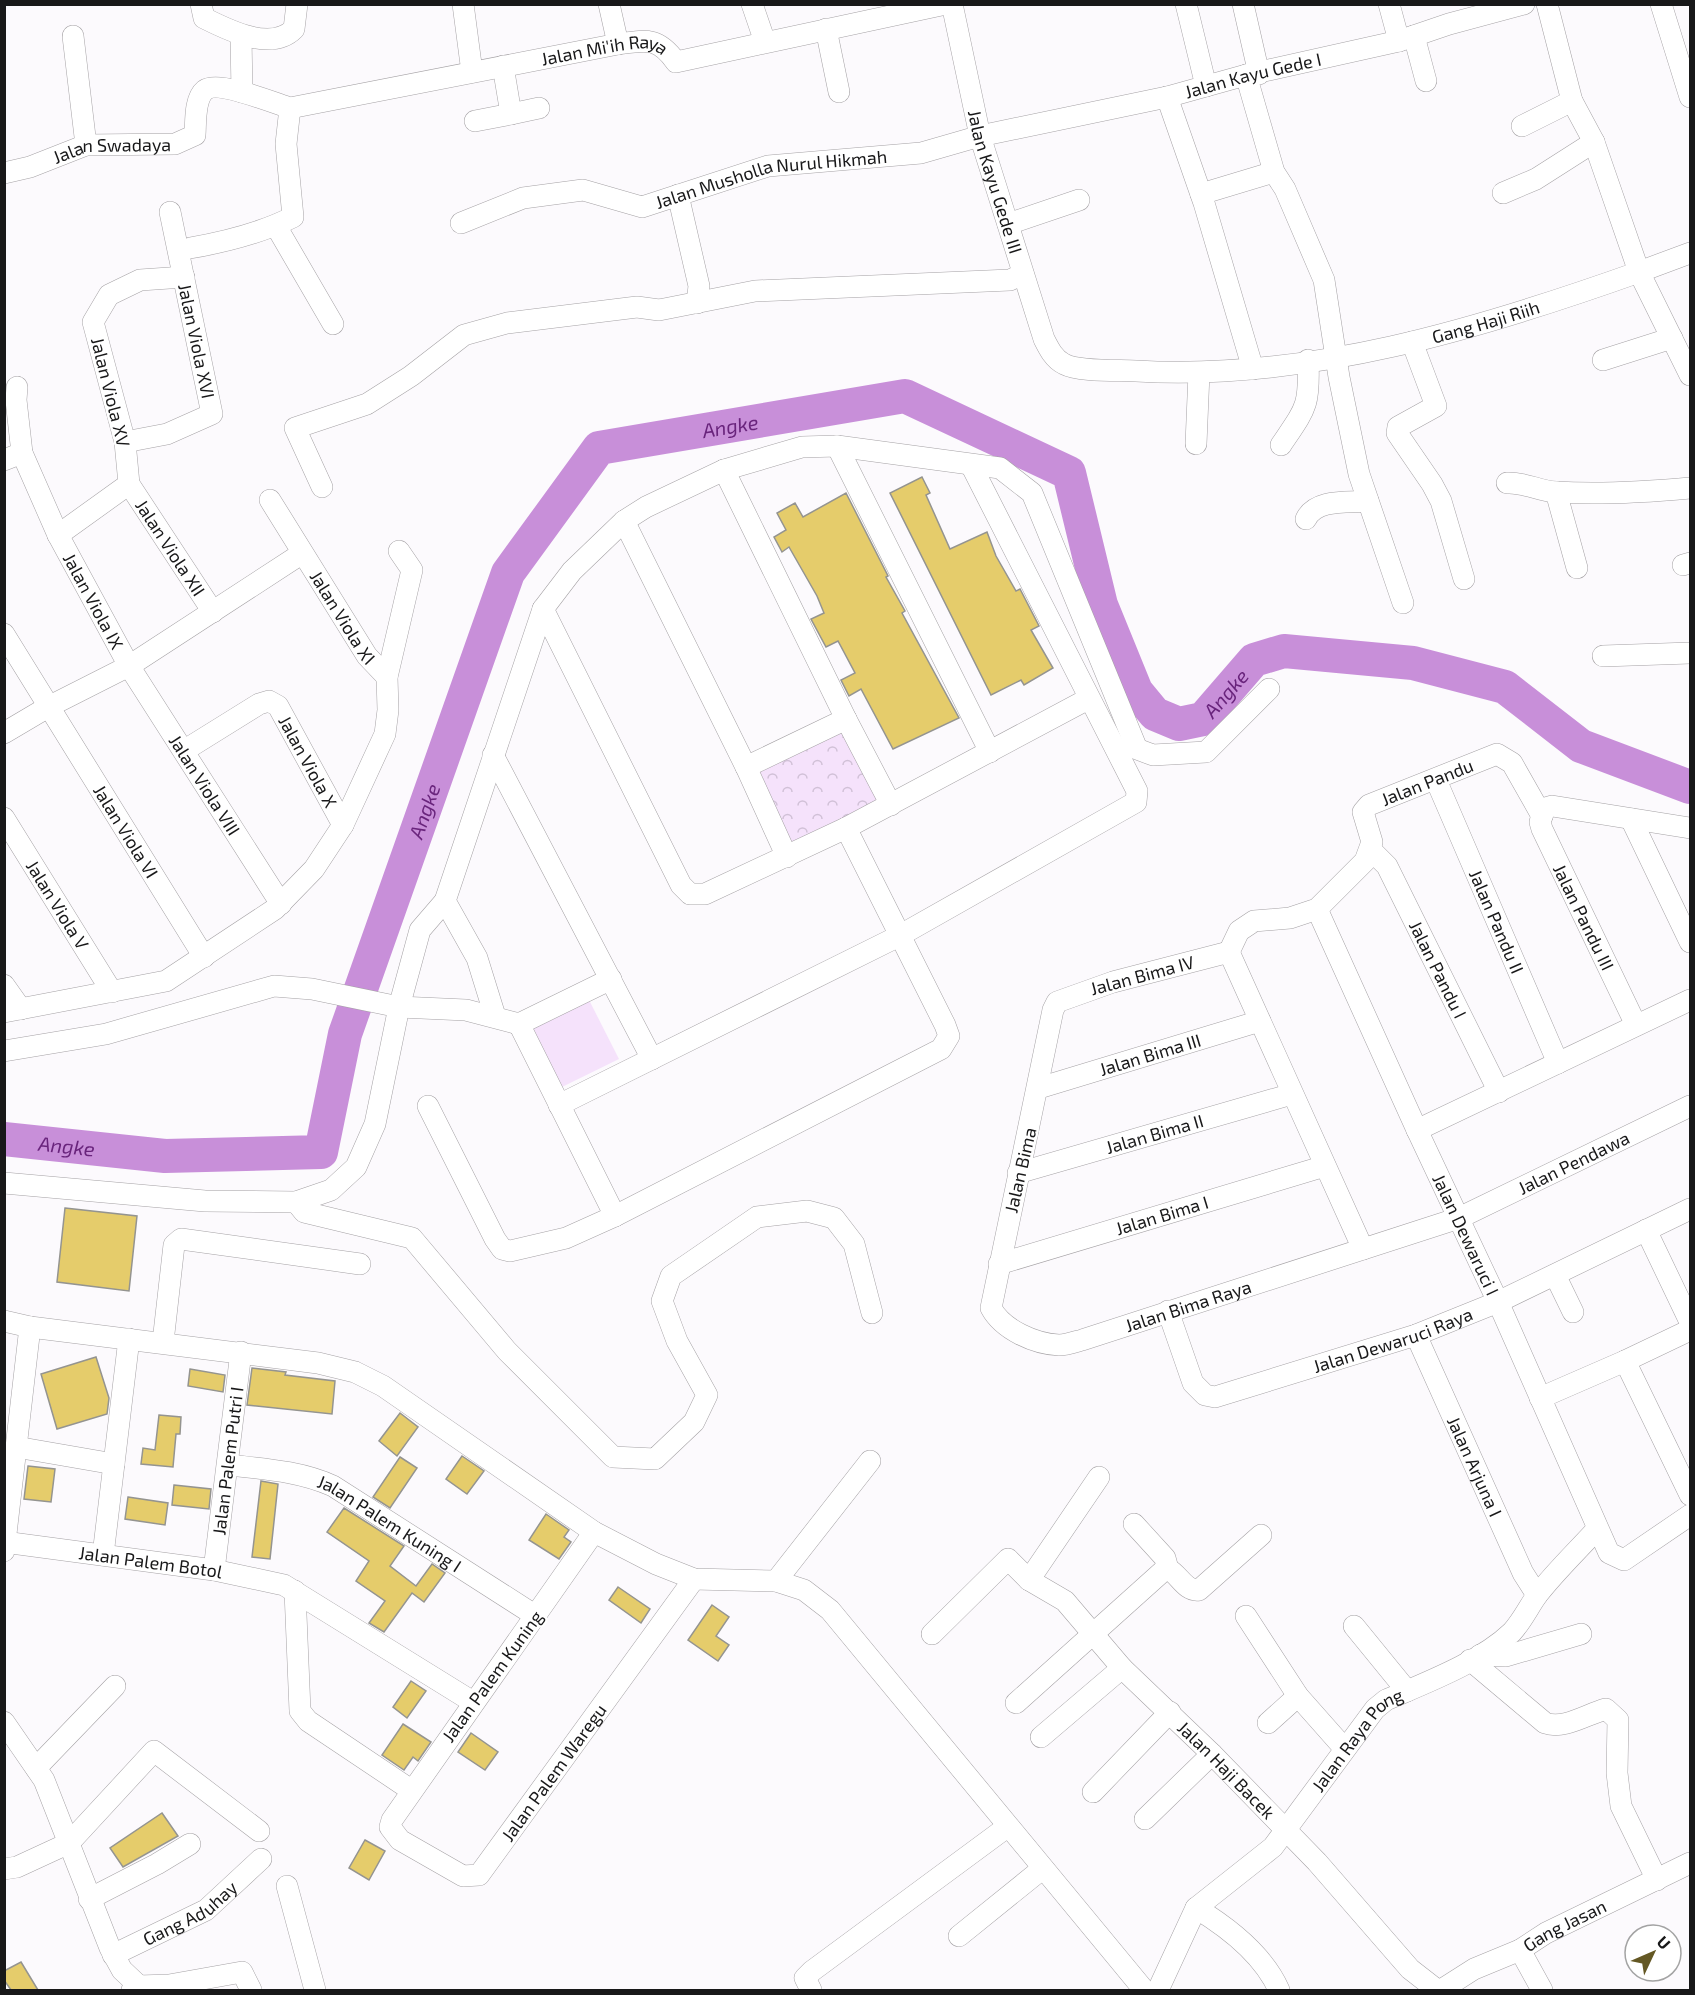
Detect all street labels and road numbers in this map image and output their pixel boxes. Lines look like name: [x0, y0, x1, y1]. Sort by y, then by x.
street label: Jalan Mi'ih Raya: [539, 30, 673, 70]
street label: Jalan Kayu Gede I: [1182, 48, 1323, 103]
street label: Jalan Kayu Gede III: [964, 108, 1027, 256]
street label: Jalan Swadaya: [50, 133, 171, 168]
street label: Jalan Musholla Nurul Hikmah: [652, 145, 888, 213]
street label: Jalan Viola XVI: [174, 282, 220, 400]
street label: Gang Haji Riih: [1429, 296, 1542, 348]
street label: Jalan Viola XV: [87, 335, 135, 449]
street label: Jalan Viola XII: [131, 495, 210, 600]
street label: Jalan Viola IX: [59, 549, 129, 653]
street label: Jalan Viola XI: [306, 566, 380, 669]
street label: Jalan Viola X: [274, 712, 342, 811]
street label: Jalan Viola VIII: [165, 731, 245, 839]
street label: Jalan Pandu: [1378, 754, 1476, 810]
street label: Jalan Viola VI: [89, 781, 163, 882]
street label: Jalan Viola V: [22, 856, 94, 953]
street label: Jalan Pandu III: [1549, 860, 1619, 974]
street label: Jalan Pandu II: [1465, 866, 1529, 977]
street label: Jalan Pandu I: [1405, 917, 1472, 1022]
street label: Jalan Bima IV: [1088, 951, 1196, 999]
street label: Jalan Bima III: [1096, 1029, 1204, 1080]
street label: Jalan Bima II: [1103, 1109, 1206, 1158]
street label: Jalan Bima: [999, 1125, 1041, 1215]
street label: Jalan Pendawa: [1514, 1126, 1633, 1199]
street label: Jalan Dewaruci I: [1428, 1170, 1504, 1299]
street label: Jalan Bima I: [1113, 1191, 1211, 1239]
street label: Jalan Bima Raya: [1122, 1275, 1254, 1336]
street label: Jalan Dewaruci Raya: [1310, 1302, 1476, 1377]
street label: Jalan Palem Putri I: [207, 1385, 248, 1536]
street label: Jalan Arjuna I: [1443, 1413, 1507, 1520]
street label: Jalan Palem Kuning I: [315, 1470, 466, 1576]
street label: Jalan Palem Botol: [77, 1541, 225, 1583]
street label: Jalan Palem Kuning: [437, 1606, 547, 1746]
street label: Jalan Raya Pong: [1307, 1683, 1406, 1796]
street label: Jalan Palem Waregu: [496, 1699, 611, 1845]
street label: Jalan Haji Bacek: [1173, 1716, 1280, 1823]
street label: Gang Aduhay: [139, 1876, 242, 1950]
street label: Gang Jasan: [1519, 1894, 1610, 1956]

